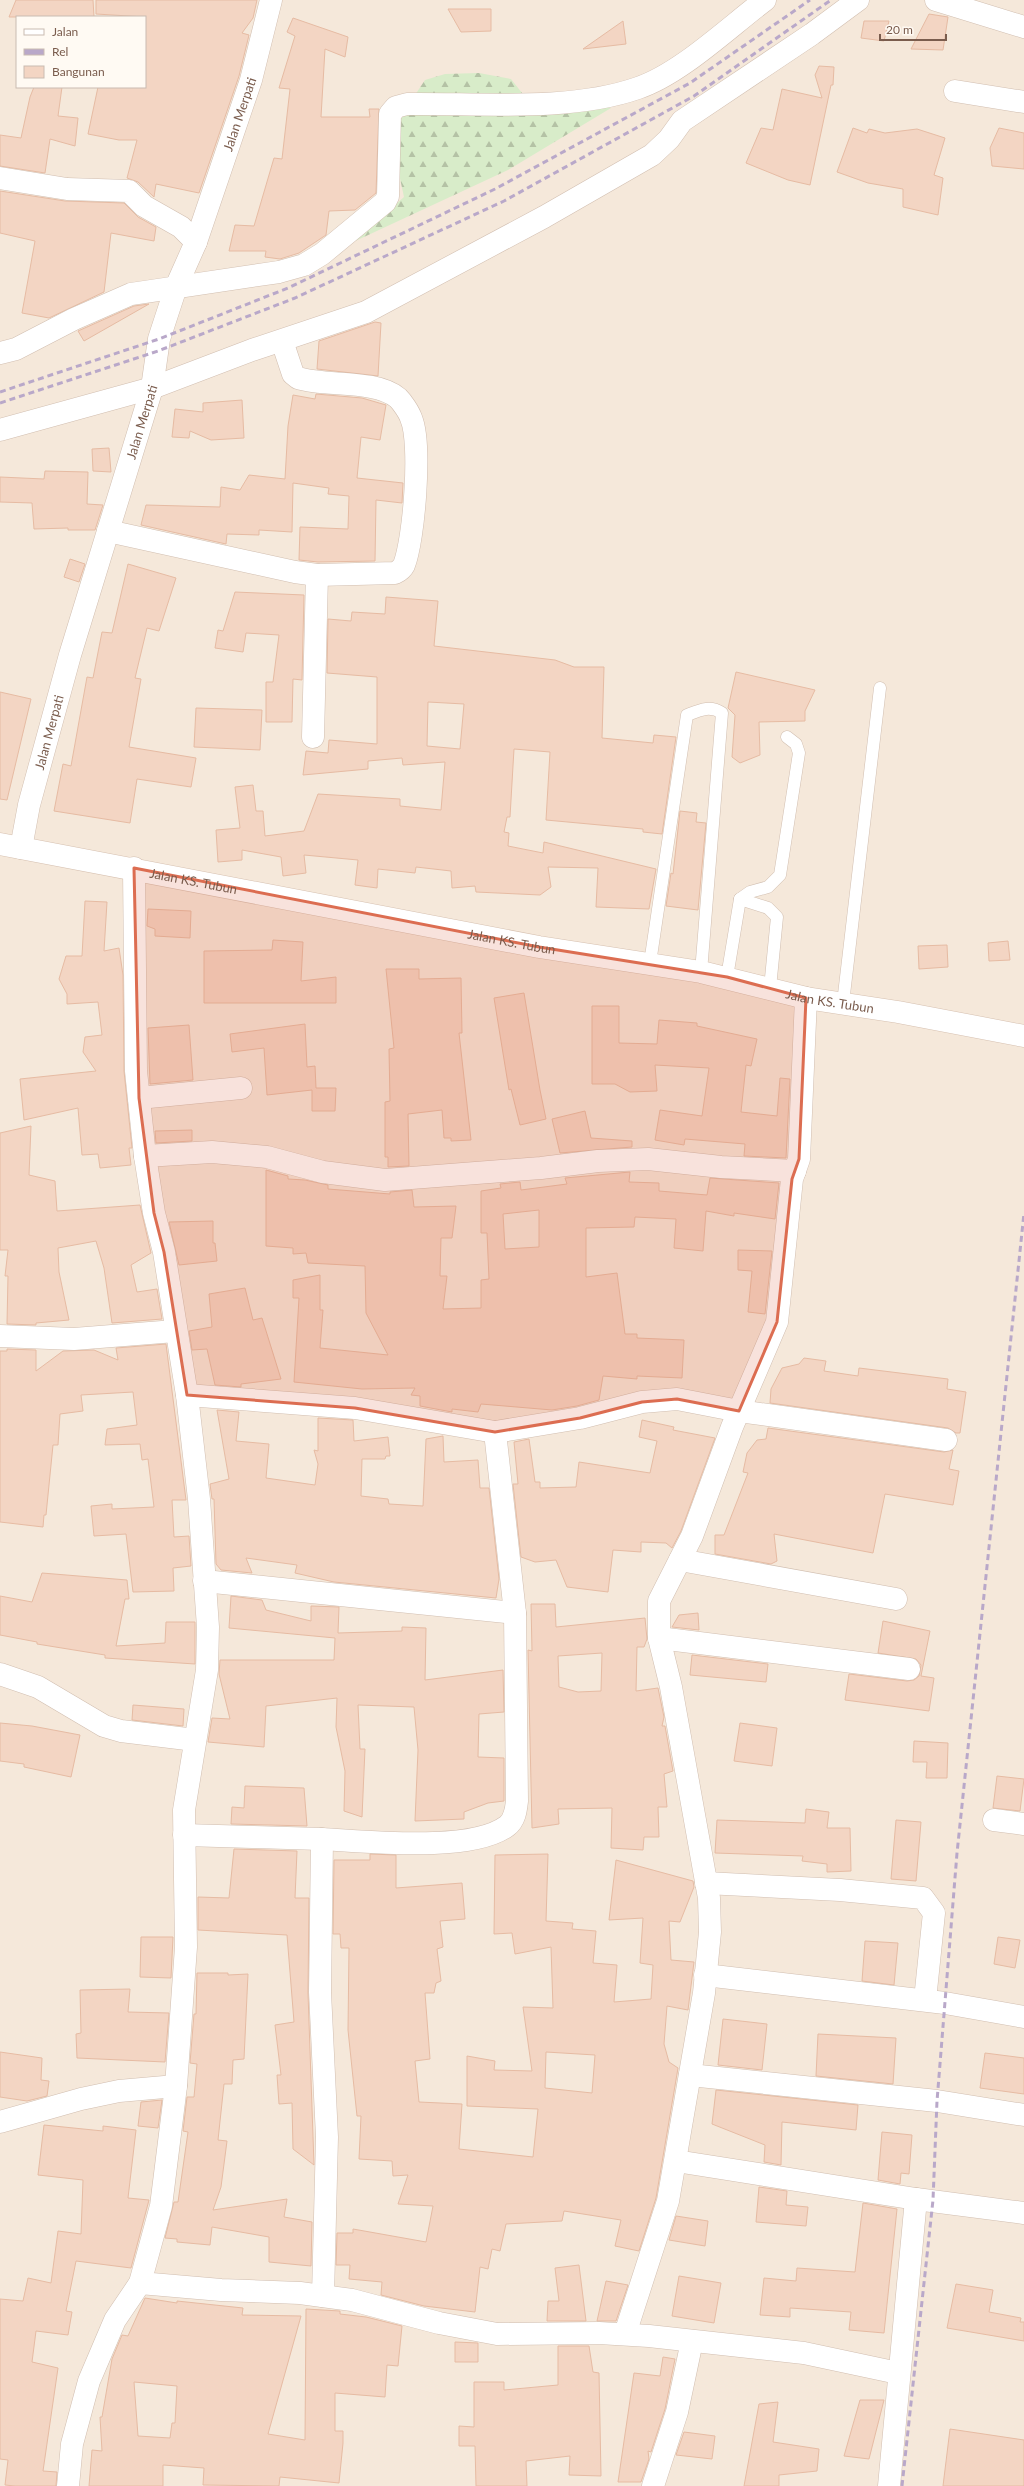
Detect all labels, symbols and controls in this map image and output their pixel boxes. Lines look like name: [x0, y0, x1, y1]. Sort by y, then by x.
legend: [16, 16, 146, 88]
scale bar: [880, 16, 946, 42]
text: 20 m: [886, 22, 913, 37]
text: Jalan: [52, 24, 78, 39]
text: Rel: [52, 44, 68, 59]
text: Bangunan: [52, 64, 105, 79]
street label: Jalan Merpati: [219, 75, 259, 153]
street label: Jalan Merpati: [123, 383, 161, 461]
street label: Jalan Merpati: [31, 693, 67, 772]
street label: Jalan KS. Tubun: [148, 865, 239, 897]
street label: Jalan KS. Tubun: [467, 926, 557, 957]
street label: Jalan KS. Tubun: [784, 985, 875, 1016]

